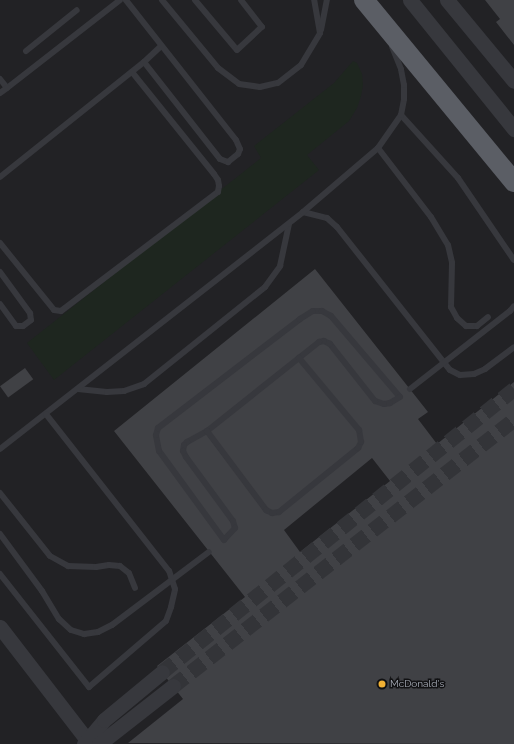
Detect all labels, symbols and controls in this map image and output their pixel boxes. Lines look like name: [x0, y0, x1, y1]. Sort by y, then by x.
place label: McDonald's: [390, 678, 444, 690]
marker: McDonald's: [377, 679, 387, 689]

